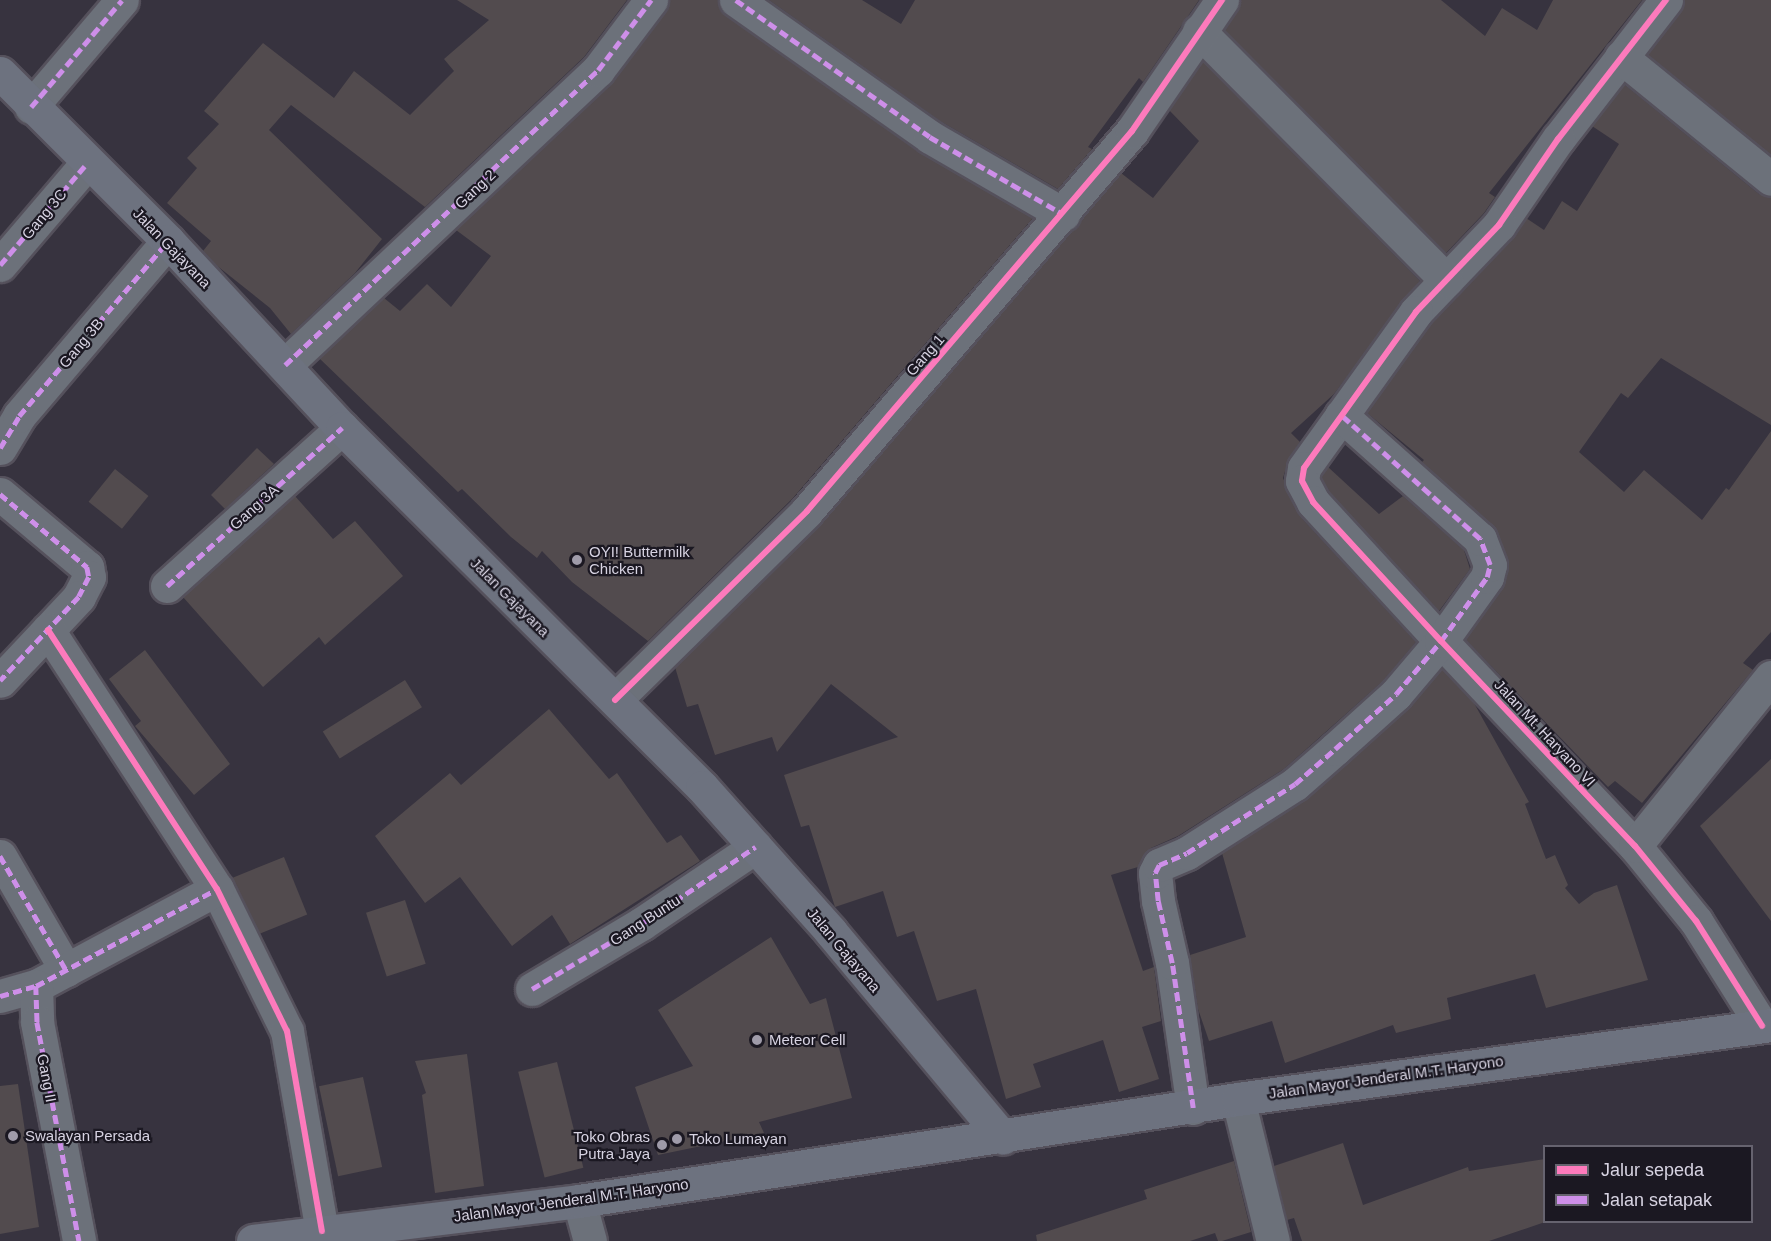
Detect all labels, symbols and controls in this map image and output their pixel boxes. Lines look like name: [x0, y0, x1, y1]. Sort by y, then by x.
street label: Gang 2: [451, 166, 499, 212]
street label: Gang 3C: [18, 185, 70, 243]
street label: Jalan Gajayana: [129, 204, 215, 292]
street label: Gang 3B: [55, 315, 107, 371]
street label: Gang 1: [902, 331, 948, 379]
street label: Gang 3A: [226, 481, 282, 533]
place label: OYI! Buttermilk Chicken: [589, 542, 690, 577]
marker: OYI! Buttermilk Chicken: [570, 553, 584, 567]
street label: Jalan Gajayana: [467, 554, 553, 640]
street label: Jalan Mt. Haryano VI: [1491, 676, 1599, 790]
street label: Gang Buntu: [607, 891, 683, 949]
street label: Jalan Gajayana: [804, 904, 884, 996]
place label: Meteor Cell: [769, 1031, 846, 1049]
marker: Meteor Cell: [750, 1033, 764, 1047]
street label: Gang II: [33, 1052, 61, 1104]
street label: Jalan Mayor Jenderal M.T. Haryono: [1268, 1052, 1504, 1102]
place label: Swalayan Persada: [25, 1127, 150, 1145]
place label: Toko Obras Putra Jaya: [573, 1127, 650, 1162]
marker: Swalayan Persada: [6, 1129, 20, 1143]
place label: Toko Lumayan: [689, 1130, 787, 1148]
marker: Toko Lumayan: [670, 1132, 684, 1146]
marker: Toko Obras Putra Jaya: [655, 1138, 669, 1152]
legend: [1543, 1145, 1753, 1223]
text: Jalur sepeda: [1601, 1160, 1704, 1180]
street label: Jalan Mayor Jenderal M.T. Haryono: [453, 1175, 689, 1225]
text: Jalan setapak: [1601, 1190, 1712, 1210]

